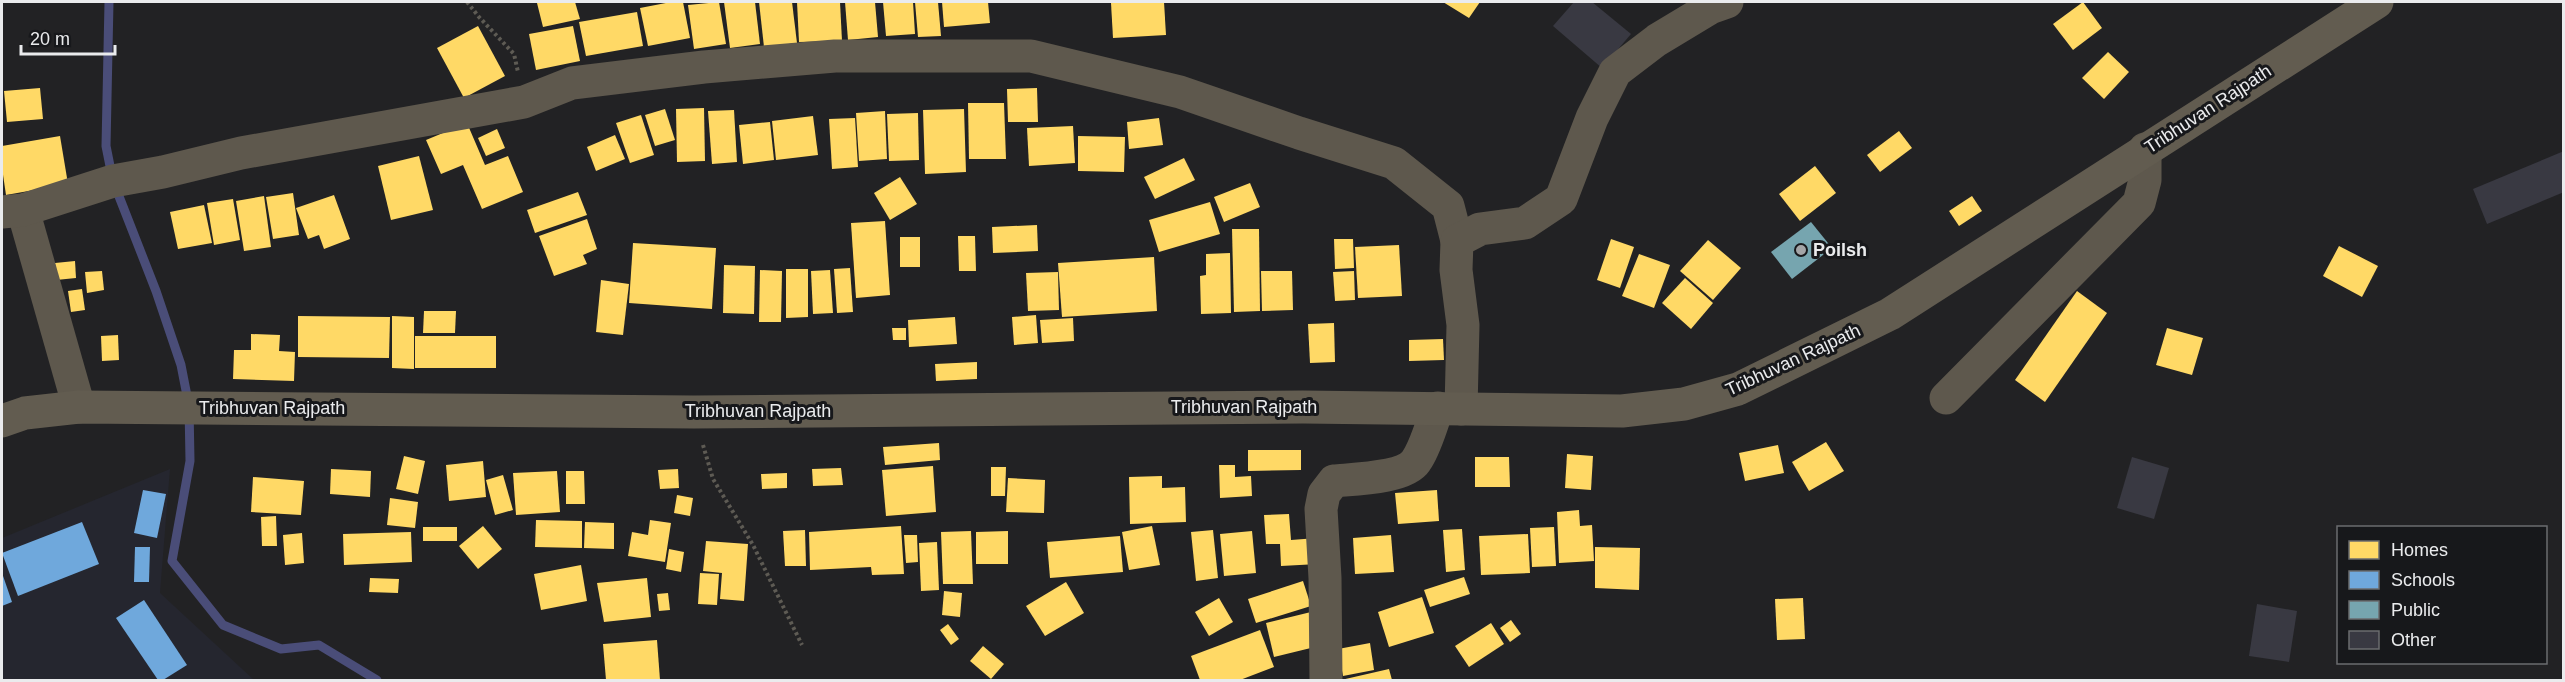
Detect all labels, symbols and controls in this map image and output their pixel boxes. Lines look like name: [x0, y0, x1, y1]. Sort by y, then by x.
scale bar: [21, 18, 116, 56]
text: 20 m: [30, 29, 70, 49]
street label: Tribhuvan Rajpath: [2141, 61, 2275, 157]
place label: Poilsh: [1813, 240, 1867, 260]
marker: Poilsh: [1794, 243, 1808, 257]
street label: Tribhuvan Rajpath: [1722, 320, 1864, 400]
street label: Tribhuvan Rajpath: [1171, 397, 1317, 417]
street label: Tribhuvan Rajpath: [199, 398, 345, 418]
street label: Tribhuvan Rajpath: [685, 401, 831, 421]
legend: [2337, 526, 2547, 664]
text: Homes: [2391, 540, 2448, 560]
text: Schools: [2391, 570, 2455, 590]
text: Public: [2391, 600, 2440, 620]
text: Other: [2391, 630, 2436, 650]

